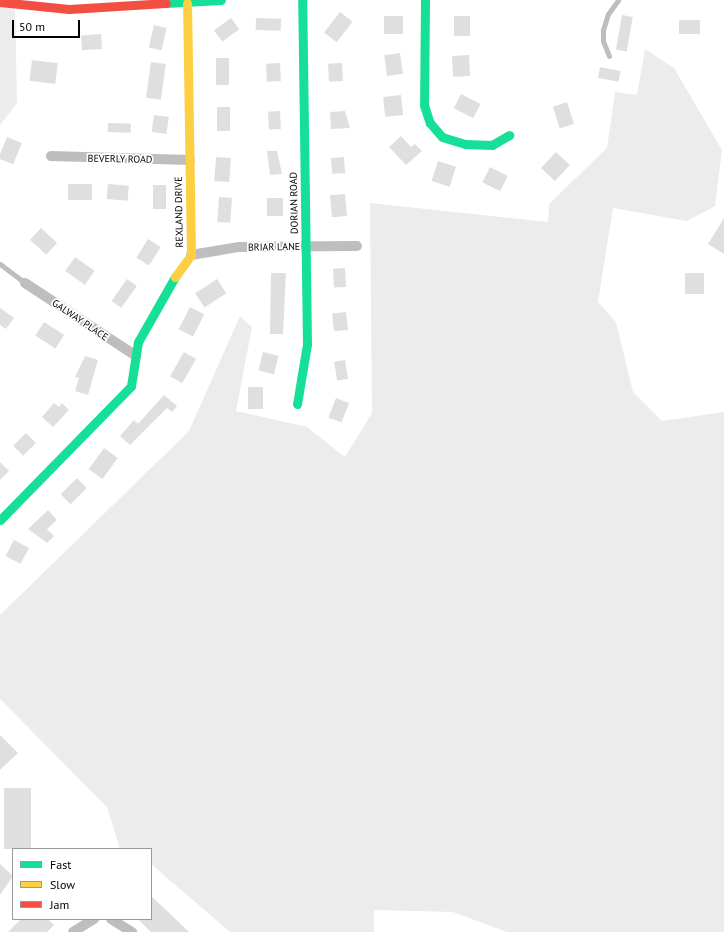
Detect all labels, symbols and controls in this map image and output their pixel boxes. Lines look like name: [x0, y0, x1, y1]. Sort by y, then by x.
scale bar: [14, 12, 82, 38]
text: 50 m: [19, 19, 45, 34]
street label: BEVERLY ROAD: [87, 152, 153, 166]
street label: DORIAN ROAD: [287, 172, 301, 234]
street label: REXLAND DRIVE: [172, 176, 186, 248]
street label: BRIAR LANE: [248, 241, 300, 253]
street label: GALWAY PLACE: [50, 297, 110, 343]
legend: [12, 848, 152, 920]
text: Fast: [50, 857, 71, 872]
text: Slow: [50, 877, 75, 892]
text: Jam: [50, 897, 69, 912]

